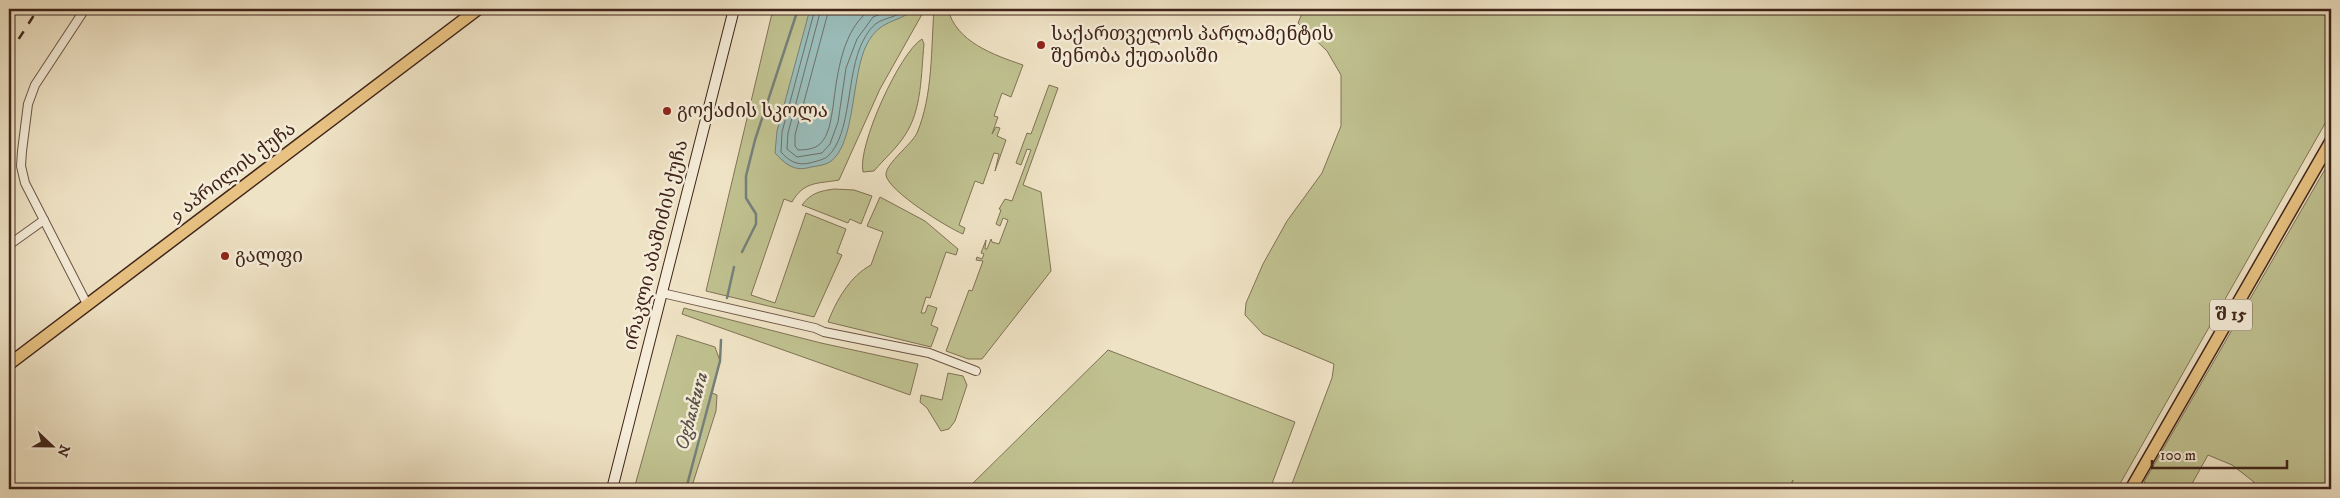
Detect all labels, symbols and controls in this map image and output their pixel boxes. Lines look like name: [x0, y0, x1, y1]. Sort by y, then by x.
place label: საქართველოს პარლამენტის შენობა ქუთაისში: [1051, 23, 1334, 68]
marker: საქართველოს პარლამენტის შენობა ქუთაისში: [1035, 39, 1047, 51]
place label: გოქაძის სკოლა: [677, 100, 828, 123]
marker: გოქაძის სკოლა: [661, 105, 673, 117]
street label: 9 აპრილის ქუჩა: [165, 117, 300, 227]
street label: ირაკლი აბაშიძის ქუჩა: [619, 138, 693, 352]
place label: გალფი: [235, 245, 303, 268]
marker: გალფი: [219, 250, 231, 262]
road number: შ 15: [2210, 300, 2252, 330]
water label: Oghaskura: [670, 369, 714, 453]
north arrow: [28, 420, 78, 470]
scale bar: [2152, 438, 2288, 470]
text: N: [52, 442, 74, 460]
text: 100 m: [2160, 446, 2196, 465]

